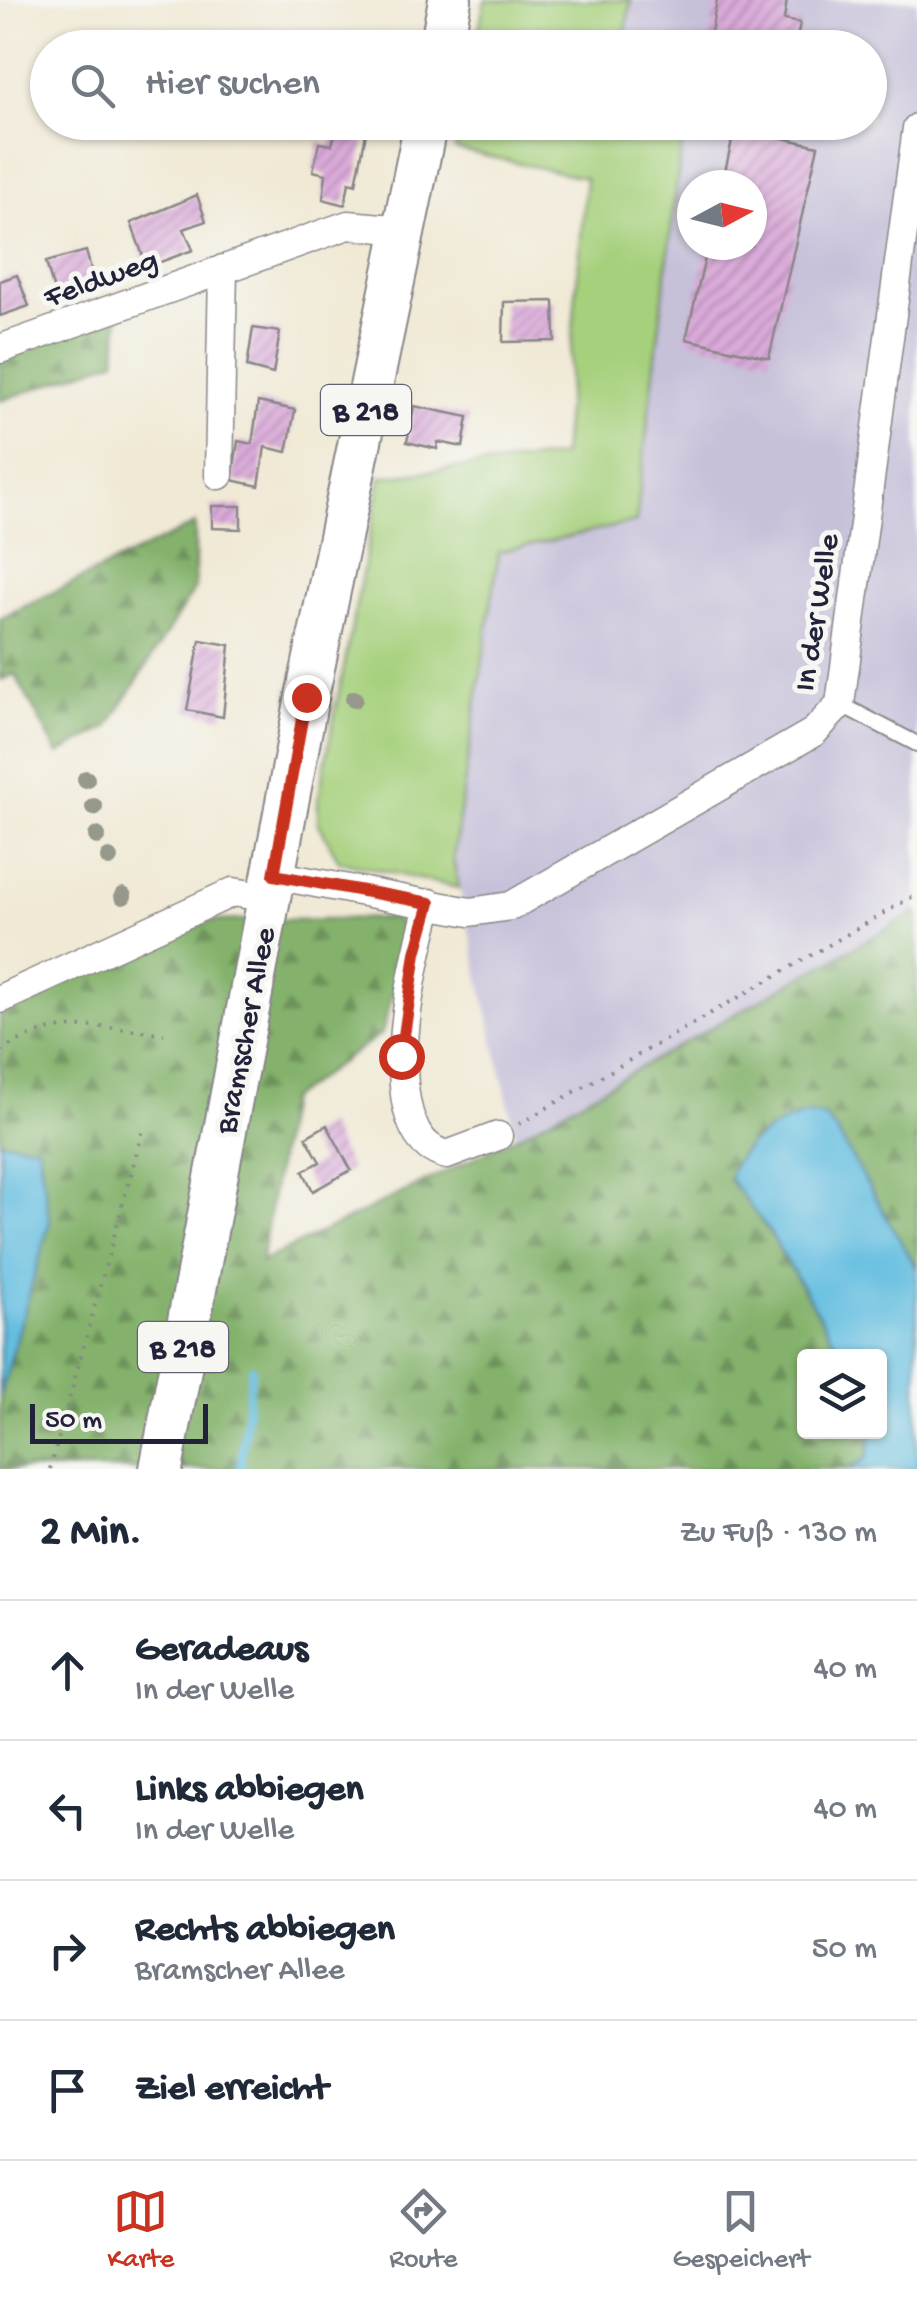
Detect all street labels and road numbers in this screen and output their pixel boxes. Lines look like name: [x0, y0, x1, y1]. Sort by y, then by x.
street label: Feldweg: [39, 243, 164, 319]
road number: B 218: [321, 385, 411, 435]
street label: In der Welle: [788, 531, 850, 694]
street label: Bramscher Allee: [209, 924, 287, 1138]
road number: B 218: [138, 1322, 228, 1372]

